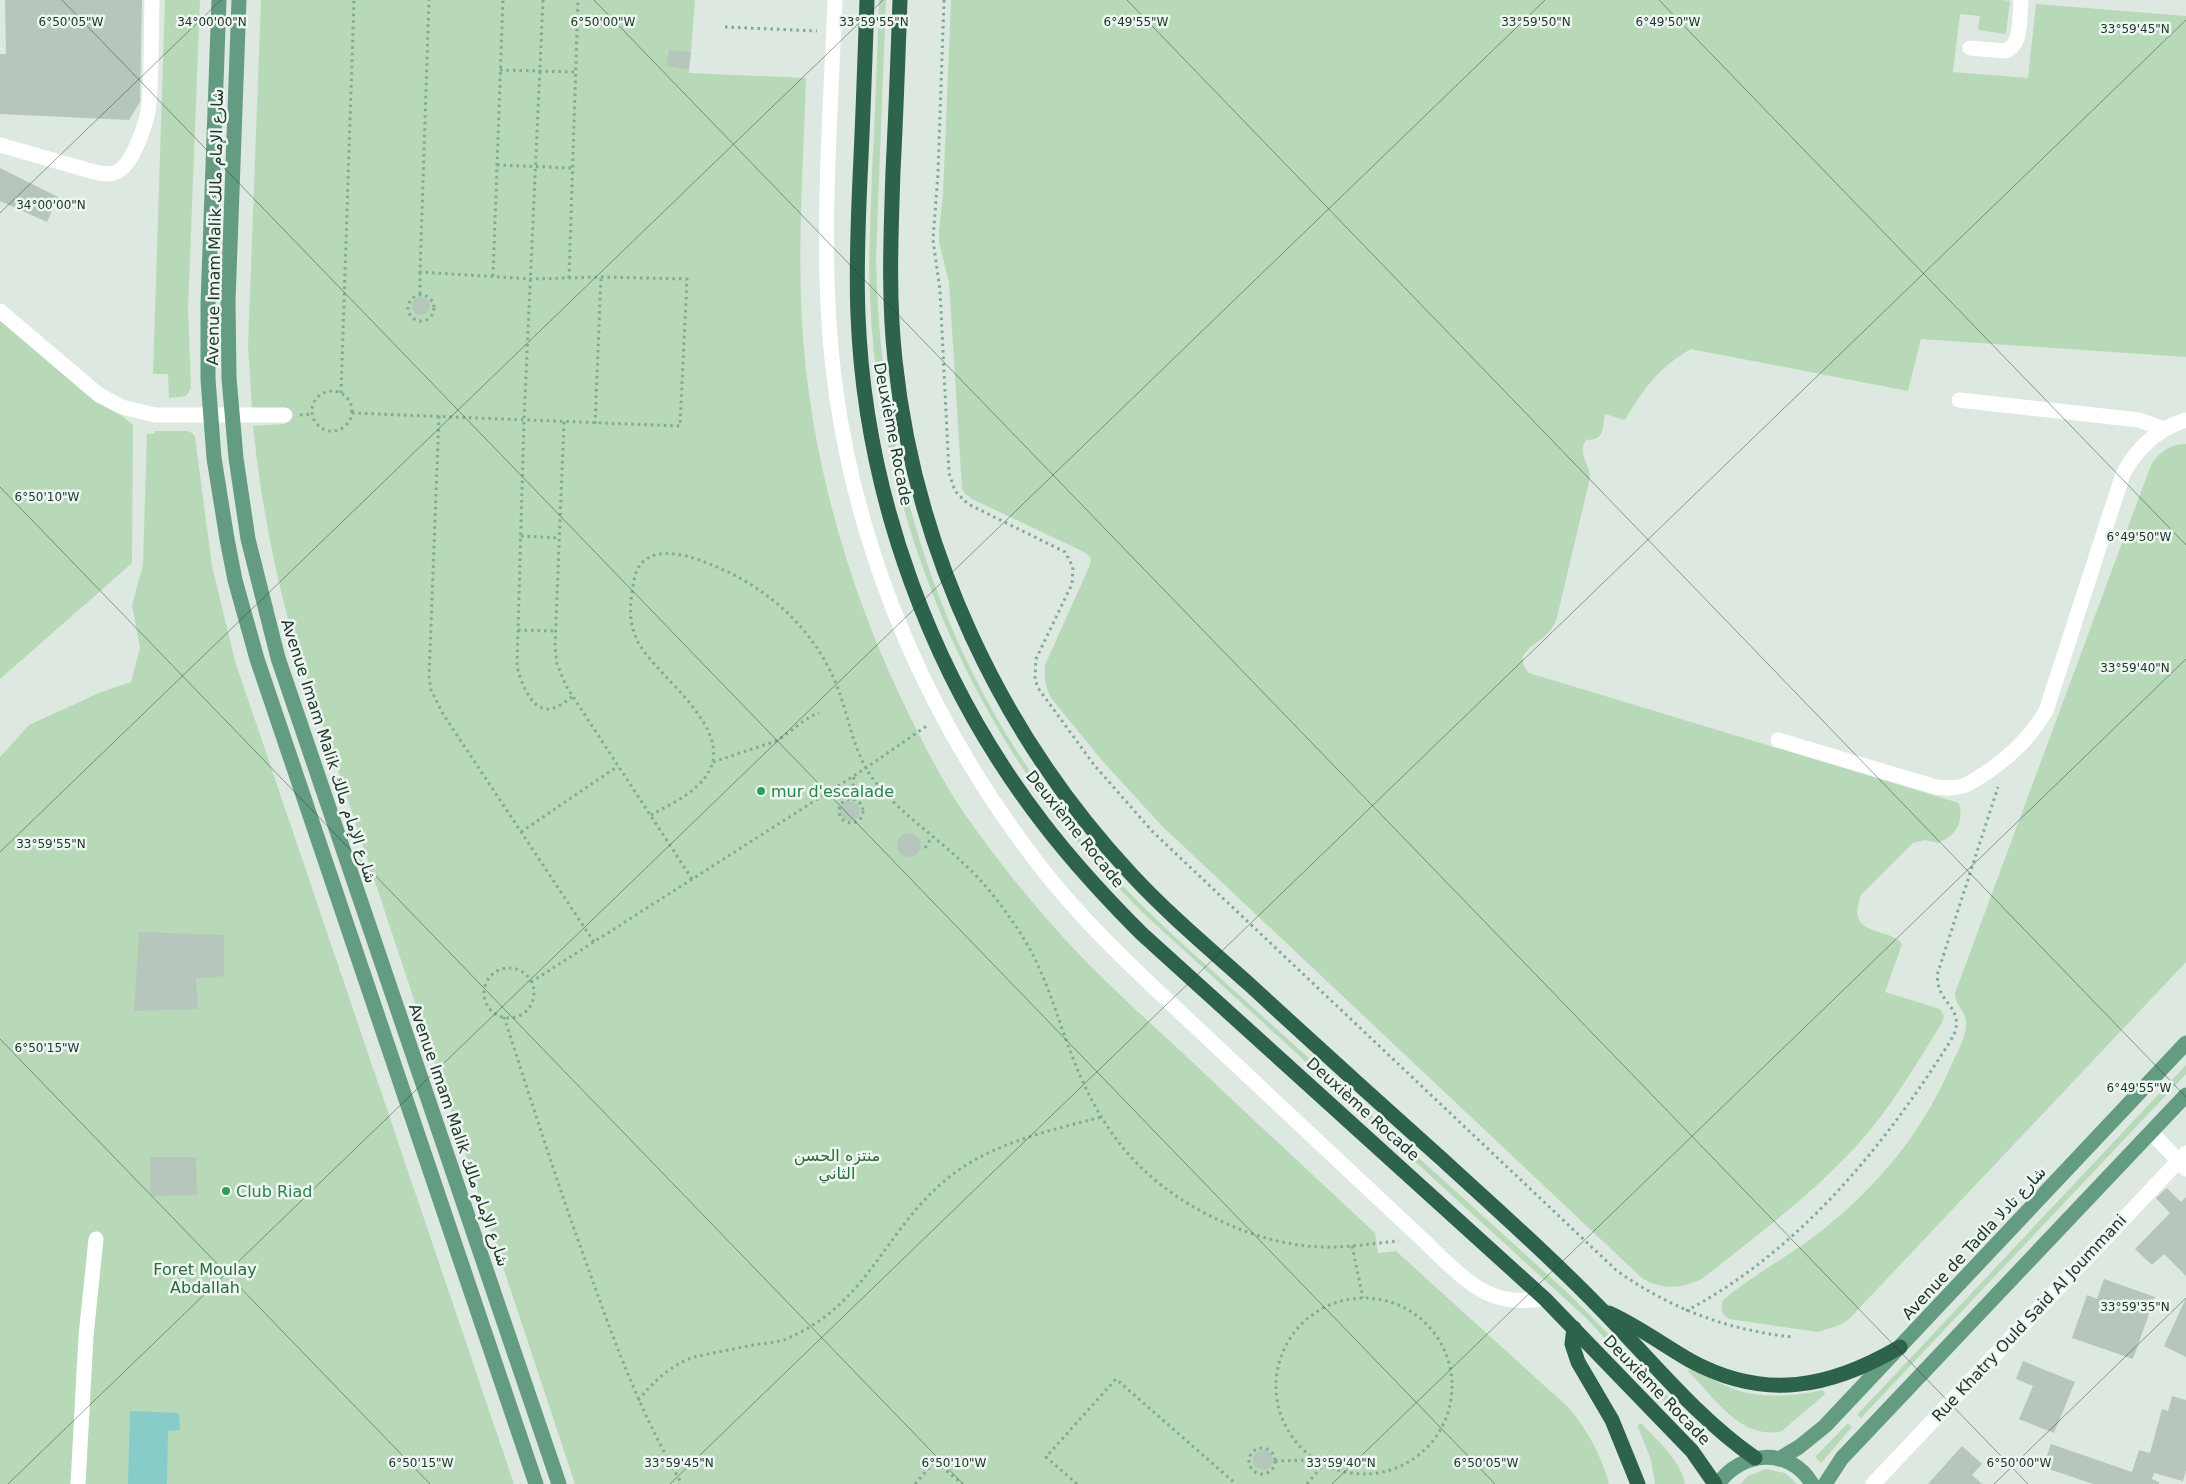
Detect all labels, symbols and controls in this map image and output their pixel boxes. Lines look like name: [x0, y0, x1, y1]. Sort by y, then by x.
text: 6°50'05"W: [39, 15, 104, 29]
text: 34°00'00"N: [177, 15, 247, 29]
text: 6°50'00"W: [571, 15, 636, 29]
text: 33°59'55"N: [839, 15, 909, 29]
text: 6°49'55"W: [1104, 15, 1169, 29]
text: 33°59'50"N: [1501, 15, 1571, 29]
text: 6°49'50"W: [1636, 15, 1701, 29]
text: 33°59'45"N: [2100, 22, 2170, 36]
street label: Avenue Imam Malik شارع الإمام مالك: [203, 89, 228, 365]
text: 34°00'00"N: [16, 198, 86, 212]
street label: Deuxième Rocade: [870, 361, 916, 507]
text: 6°50'10"W: [15, 490, 80, 504]
text: 6°49'50"W: [2107, 530, 2172, 544]
street label: Avenue Imam Malik شارع الإمام مالك: [276, 617, 381, 886]
text: 33°59'40"N: [2100, 661, 2170, 675]
street label: Deuxième Rocade: [1022, 767, 1128, 891]
place label: mur d'escalade: [771, 782, 894, 801]
marker: mur d'escalade: [755, 785, 767, 797]
text: 33°59'55"N: [16, 837, 86, 851]
street label: Avenue Imam Malik شارع الإمام مالك: [404, 1001, 513, 1269]
text: 6°50'15"W: [15, 1041, 80, 1055]
street label: Deuxième Rocade: [1303, 1053, 1423, 1165]
text: 6°49'55"W: [2107, 1081, 2172, 1095]
park label: منتزه الحسن الثاني: [794, 1146, 880, 1184]
street label: Avenue de Tadla شارع تادلا: [1898, 1163, 2051, 1324]
place label: Club Riad: [236, 1182, 313, 1201]
marker: Club Riad: [220, 1185, 232, 1197]
street label: Rue Khatry Ould Said Al Joummani: [1928, 1211, 2130, 1425]
park label: Foret Moulay Abdallah: [153, 1260, 257, 1297]
text: 33°59'35"N: [2100, 1300, 2170, 1314]
street label: Deuxième Rocade: [1600, 1331, 1714, 1449]
text: 6°50'15"W: [389, 1456, 454, 1470]
text: 33°59'45"N: [644, 1456, 714, 1470]
text: 6°50'10"W: [922, 1456, 987, 1470]
text: 33°59'40"N: [1306, 1456, 1376, 1470]
text: 6°50'05"W: [1454, 1456, 1519, 1470]
text: 6°50'00"W: [1987, 1456, 2052, 1470]

